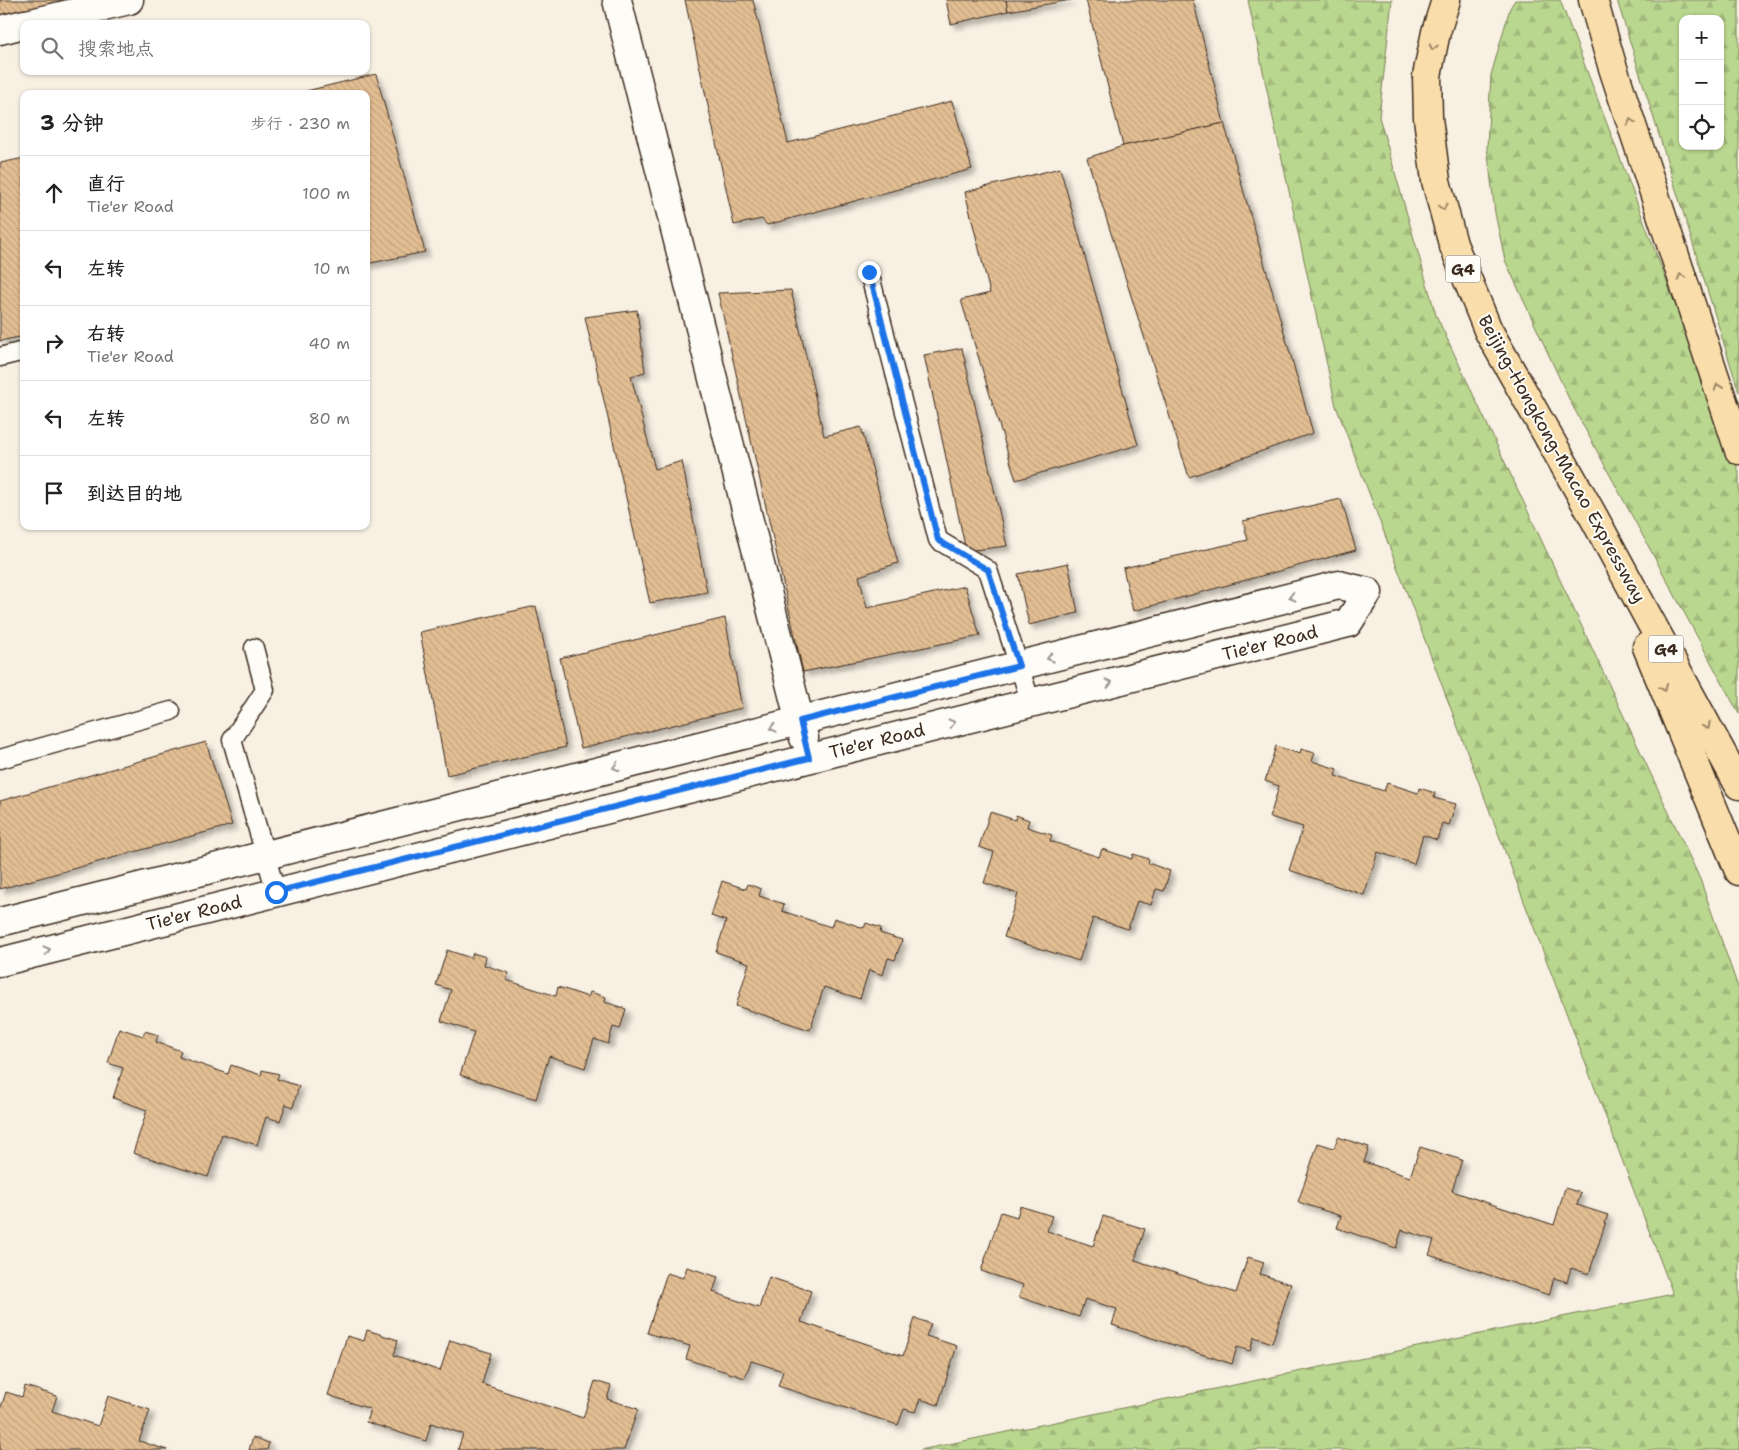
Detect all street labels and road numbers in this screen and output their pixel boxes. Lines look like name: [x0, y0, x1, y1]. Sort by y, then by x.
road number: G4: [1446, 255, 1480, 282]
street label: Beijing-Hongkong-Macao Expressway: [1473, 311, 1651, 607]
street label: Tie'er Road: [1220, 620, 1320, 666]
road number: G4: [1648, 636, 1684, 662]
street label: Tie'er Road: [827, 718, 927, 764]
street label: Tie'er Road: [144, 890, 244, 936]

